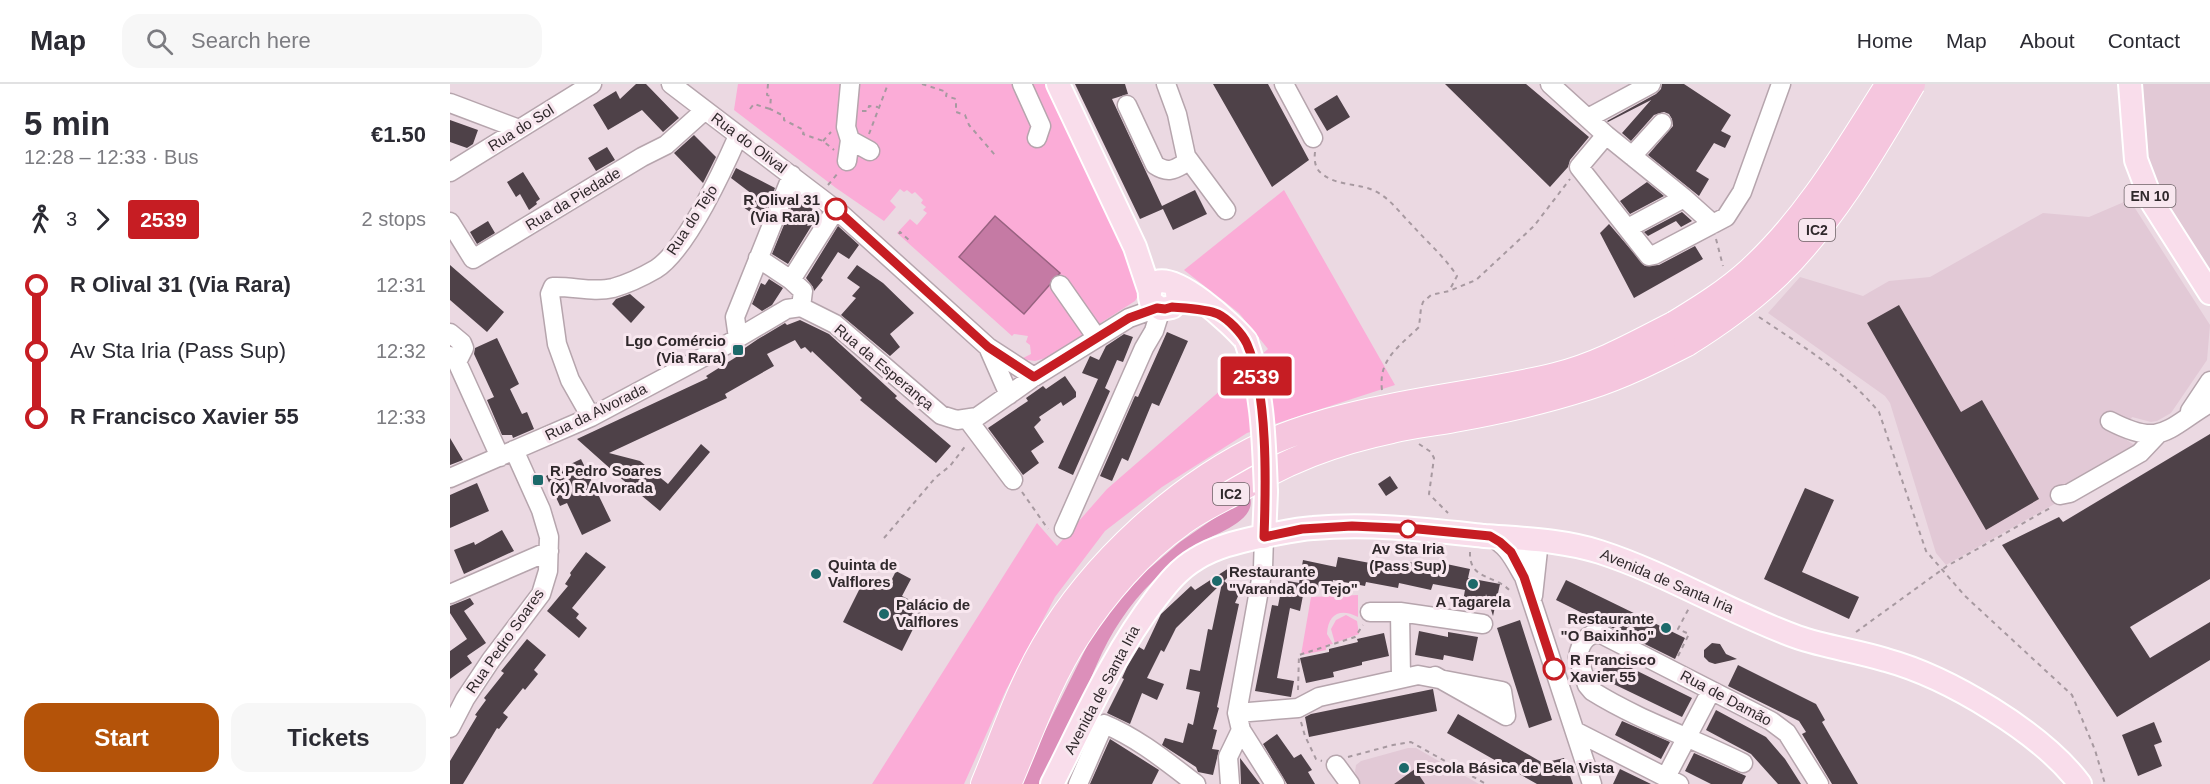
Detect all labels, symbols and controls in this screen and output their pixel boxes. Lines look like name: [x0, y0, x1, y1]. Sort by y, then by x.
search box: [122, 14, 542, 68]
text: Map: [30, 25, 86, 56]
icon: search: [143, 25, 176, 58]
text: Search here: [191, 28, 311, 53]
text: Home: [1857, 29, 1913, 52]
text: Map: [1946, 29, 1987, 52]
text: About: [2020, 29, 2075, 52]
text: Contact: [2108, 29, 2180, 52]
street label: Rua do Sol: [485, 101, 557, 154]
text: 5 min: [24, 105, 110, 142]
street label: Rua do Olival: [708, 109, 790, 176]
text: €1.50: [371, 122, 426, 147]
text: 12:28 – 12:33 · Bus: [24, 146, 199, 168]
street label: Rua da Piedade: [522, 164, 623, 234]
street label: Rua do Tejo: [663, 182, 720, 258]
road number: EN 10: [2124, 185, 2176, 207]
place label: R Olival 31 (Via Rara): [743, 191, 820, 225]
marker: R Olival 31 (Via Rara): [825, 198, 847, 220]
icon: walk: [24, 203, 57, 236]
icon: forward: [86, 203, 119, 236]
text: 3: [66, 208, 77, 230]
text: 2539: [140, 208, 187, 231]
text: 2 stops: [362, 208, 426, 230]
road number: IC2: [1799, 219, 1835, 241]
text: R Olival 31 (Via Rara): [70, 272, 291, 297]
text: 12:31: [376, 274, 426, 296]
street label: Rua da Esperança: [831, 320, 938, 413]
place label: Lgo Comércio (Via Rara): [625, 332, 726, 366]
text: Av Sta Iria (Pass Sup): [70, 338, 286, 363]
text: 12:32: [376, 340, 426, 362]
marker: Lgo Comércio (Via Rara): [731, 343, 745, 357]
line badge: 2539: [1214, 356, 1298, 396]
text: 2539: [1233, 365, 1279, 388]
street label: Rua da Alvorada: [542, 379, 650, 444]
text: R Francisco Xavier 55: [70, 404, 299, 429]
text: 12:33: [376, 406, 426, 428]
place label: R Pedro Soares (X) R Alvorada: [550, 462, 662, 496]
marker: R Pedro Soares (X) R Alvorada: [531, 473, 545, 487]
road number: IC2: [1213, 483, 1249, 505]
marker: Av Sta Iria (Pass Sup): [1399, 520, 1417, 538]
place label: Av Sta Iria (Pass Sup): [1369, 540, 1447, 574]
street label: Avenida de Santa Iria: [1598, 545, 1737, 617]
place label: Quinta de Valflores: [828, 556, 897, 590]
place label: Restaurante "Varanda do Tejo": [1229, 563, 1358, 597]
marker: Quinta de Valflores: [809, 567, 823, 581]
marker: Restaurante "Varanda do Tejo": [1210, 574, 1224, 588]
marker: A Tagarela: [1466, 577, 1480, 591]
street label: Rua Pedro Soares: [462, 585, 547, 696]
place label: A Tagarela: [1435, 593, 1511, 610]
place label: Palácio de Valflores: [896, 596, 970, 630]
marker: Palácio de Valflores: [877, 607, 891, 621]
place label: Restaurante "O Baixinho": [1561, 610, 1654, 644]
marker: Restaurante "O Baixinho": [1659, 621, 1673, 635]
street label: Avenida de Santa Iria: [1060, 622, 1143, 757]
place label: R Francisco Xavier 55: [1570, 651, 1656, 685]
marker: R Francisco Xavier 55: [1543, 658, 1565, 680]
street label: Rua de Damão: [1678, 666, 1775, 729]
button: Start: [24, 703, 219, 772]
button: Tickets: [231, 703, 426, 772]
place label: Escola Básica de Bela Vista: [1416, 759, 1615, 776]
marker: Escola Básica de Bela Vista: [1397, 761, 1411, 775]

